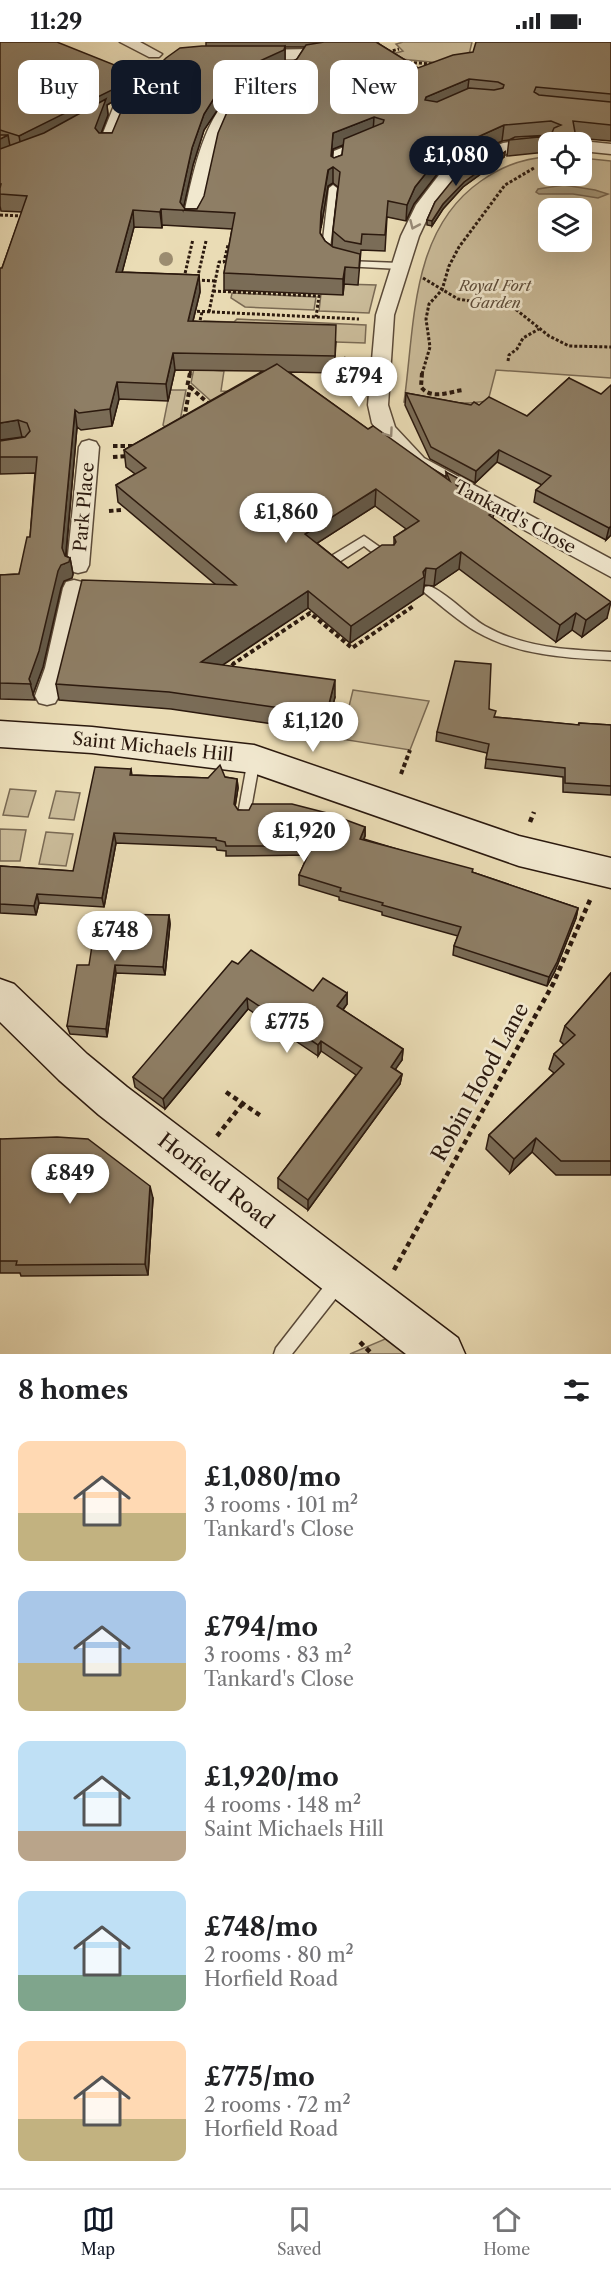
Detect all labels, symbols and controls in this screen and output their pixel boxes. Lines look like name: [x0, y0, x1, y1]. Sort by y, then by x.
text: 11:29: [30, 8, 82, 35]
chip: Buy: [18, 60, 99, 114]
chip: Rent: [111, 60, 201, 114]
chip: Filters: [213, 60, 318, 114]
chip: New: [330, 60, 418, 114]
map controls: [538, 132, 592, 252]
button: locate: [538, 132, 592, 186]
pin: £1,080: [407, 136, 505, 187]
text: £1,080: [423, 143, 489, 167]
button: layers: [538, 198, 592, 252]
one-way arrow: [410, 218, 422, 229]
park label: Royal Fort Garden: [458, 276, 532, 312]
pin: £794: [323, 357, 395, 408]
text: £794: [335, 364, 383, 388]
one-way arrow: [382, 426, 393, 437]
street label: Park Place: [69, 461, 99, 553]
street label: Tankard's Close: [450, 476, 580, 558]
pin: £1,860: [237, 493, 335, 544]
text: £1,860: [254, 500, 318, 524]
pin: £1,120: [264, 702, 362, 753]
text: £1,120: [282, 709, 344, 733]
street label: Saint Michaels Hill: [71, 728, 235, 766]
pin: £1,920: [255, 812, 353, 863]
text: £1,920: [272, 819, 336, 843]
pin: £748: [79, 911, 151, 962]
text: £748: [91, 918, 139, 942]
street label: Robin Hood Lane: [426, 998, 533, 1165]
pin: £775: [251, 1003, 323, 1054]
text: £775: [264, 1010, 310, 1034]
street label: Horfield Road: [153, 1127, 280, 1234]
pin: £849: [34, 1154, 106, 1205]
text: £849: [45, 1161, 95, 1185]
text: 8 homes: [18, 1374, 128, 1406]
icon: filters: [560, 1374, 593, 1407]
text: £1,080/mo: [204, 1461, 341, 1493]
icon: home: [66, 1465, 138, 1537]
text: 3 rooms · 101 m²: [204, 1493, 358, 1517]
text: Tankard's Close: [204, 1517, 354, 1541]
text: £794/mo: [204, 1611, 318, 1643]
icon: home: [66, 1615, 138, 1687]
text: 3 rooms · 83 m²: [204, 1643, 352, 1667]
text: Tankard's Close: [204, 1667, 354, 1691]
text: £1,920/mo: [204, 1761, 339, 1793]
icon: home: [66, 1765, 138, 1837]
text: 4 rooms · 148 m²: [204, 1793, 361, 1817]
text: Saint Michaels Hill: [204, 1817, 384, 1841]
text: £748/mo: [204, 1911, 318, 1943]
icon: home: [66, 1915, 138, 1987]
text: 2 rooms · 80 m²: [204, 1943, 354, 1967]
text: Horfield Road: [204, 1967, 338, 1991]
text: £775/mo: [204, 2061, 315, 2093]
icon: home: [66, 2065, 138, 2137]
text: 2 rooms · 72 m²: [204, 2093, 351, 2117]
text: Horfield Road: [204, 2117, 338, 2141]
tab: Map: [81, 2203, 115, 2259]
tab: Saved: [277, 2203, 321, 2259]
tab: Home: [483, 2203, 530, 2259]

